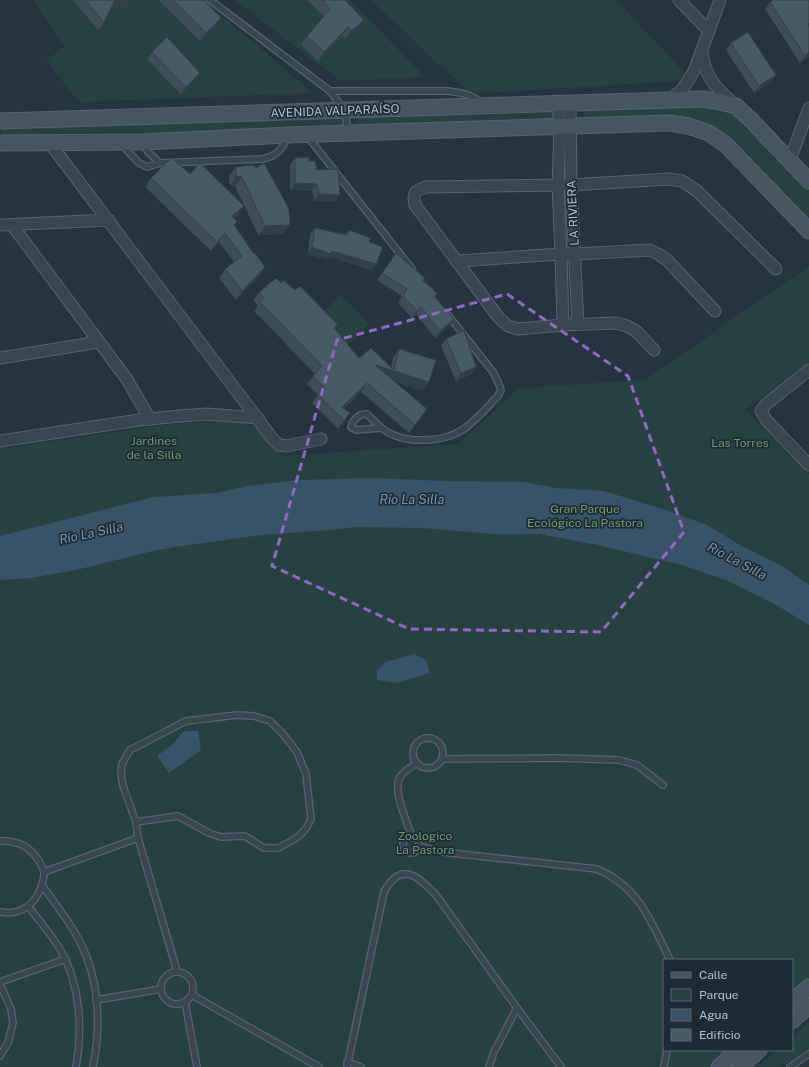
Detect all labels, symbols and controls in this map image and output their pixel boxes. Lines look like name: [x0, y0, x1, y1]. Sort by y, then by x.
street label: AVENIDA VALPARAÍSO: [270, 102, 400, 120]
street label: LA RIVIERA: [564, 179, 582, 246]
park label: Jardines de la Silla: [127, 434, 181, 462]
park label: Las Torres: [711, 436, 769, 450]
water label: Río La Silla: [380, 492, 445, 507]
park label: Gran Parque Ecológico La Pastora: [527, 502, 643, 530]
water label: Río La Silla: [58, 519, 124, 547]
water label: Río La Silla: [705, 539, 769, 583]
park label: Zoologico La Pastora: [396, 829, 454, 857]
legend: [663, 959, 793, 1051]
text: Calle: [699, 968, 728, 982]
text: Parque: [699, 988, 739, 1002]
text: Agua: [699, 1008, 728, 1022]
text: Edificio: [699, 1028, 741, 1042]

